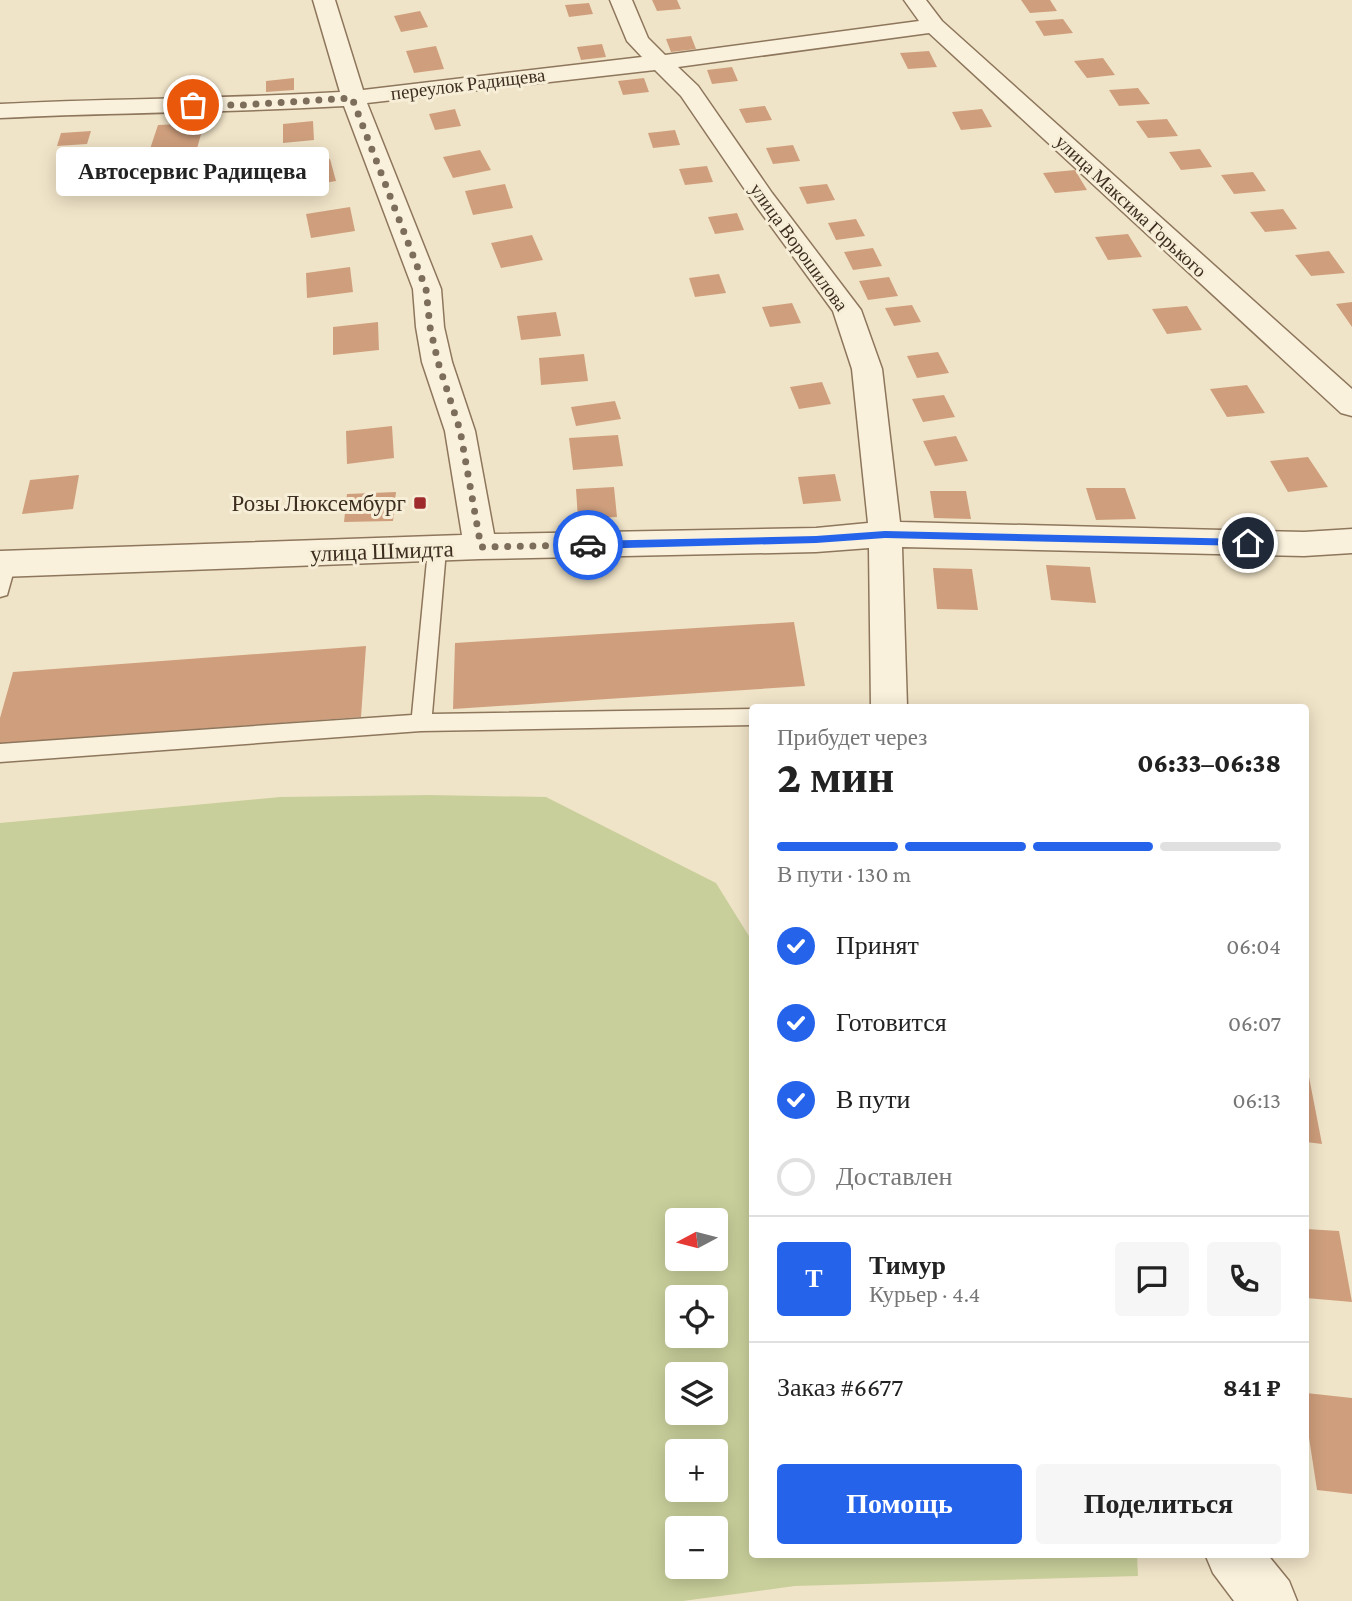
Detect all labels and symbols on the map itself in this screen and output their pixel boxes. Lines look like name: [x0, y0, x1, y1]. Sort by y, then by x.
street label: переулок Радищева: [390, 64, 547, 104]
pin: [163, 75, 223, 135]
street label: улица Максима Горького: [1051, 131, 1211, 281]
callout: Автосервис Радищева: [57, 147, 330, 196]
street label: улица Ворошилова: [746, 179, 853, 315]
place label: Розы Люксембург: [232, 490, 406, 516]
marker: Розы Люксембург: [412, 495, 428, 511]
courier: [553, 510, 623, 580]
pin: [1218, 513, 1278, 573]
street label: улица Шмидта: [310, 536, 454, 566]
north arrow: [665, 1208, 728, 1270]

